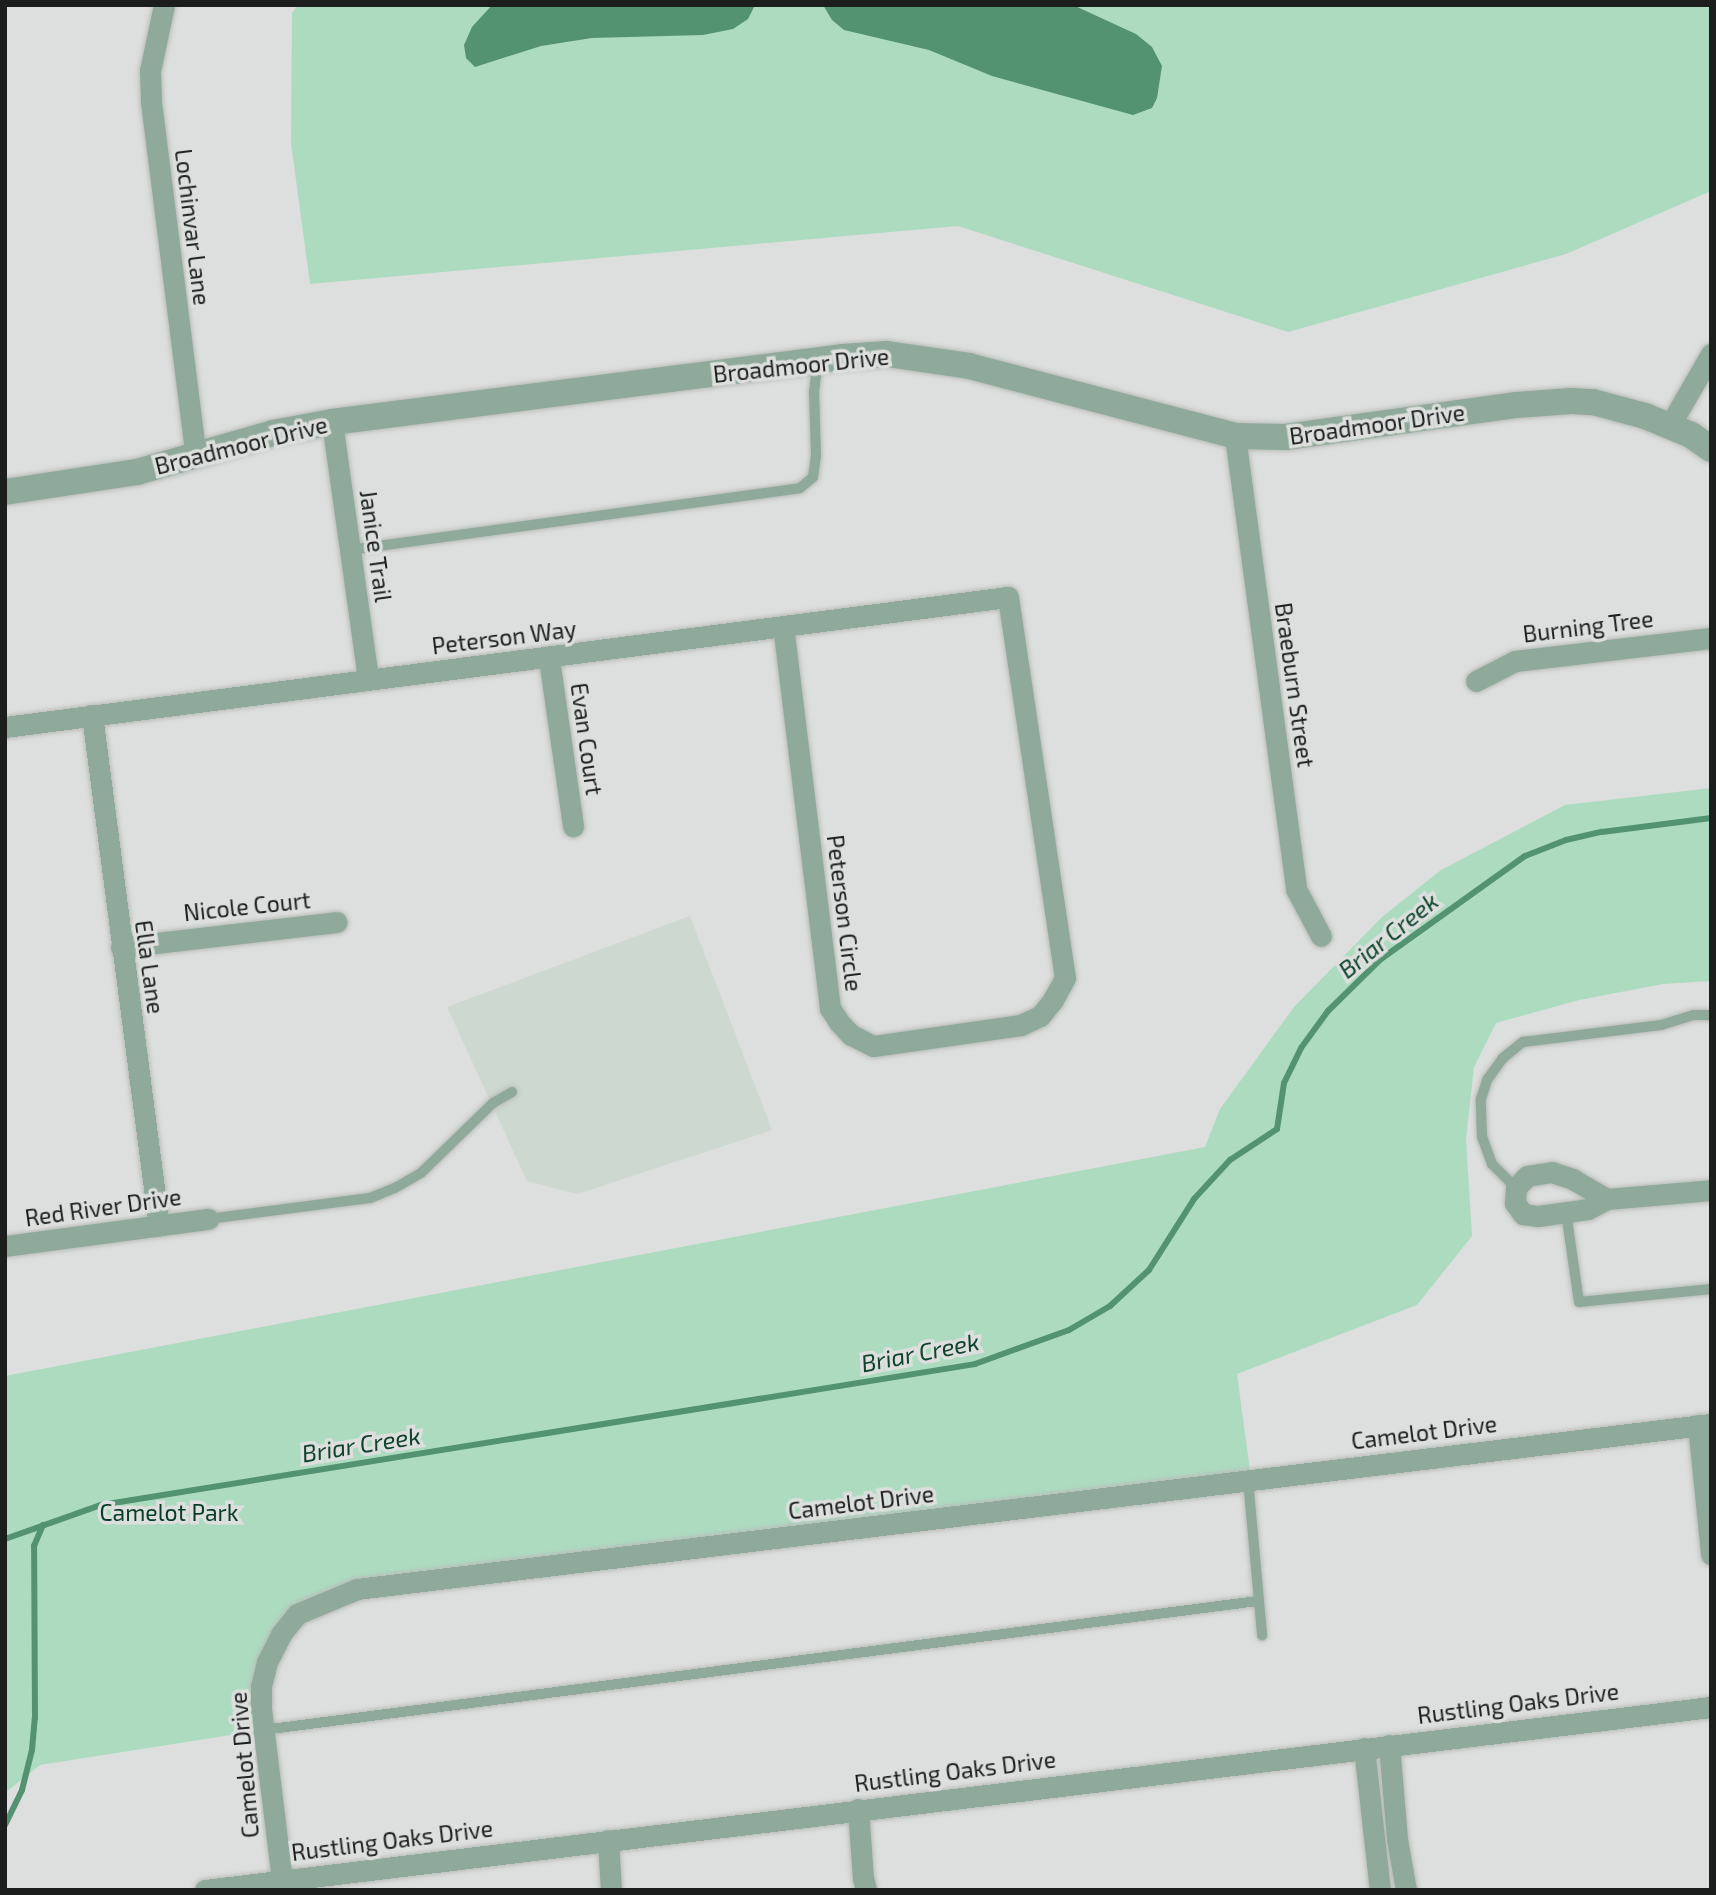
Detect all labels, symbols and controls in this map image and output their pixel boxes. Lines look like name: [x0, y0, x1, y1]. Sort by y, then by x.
street label: Lochinvar Lane: [170, 147, 216, 307]
street label: Broadmoor Drive: [711, 342, 891, 388]
street label: Broadmoor Drive: [1287, 398, 1467, 450]
street label: Broadmoor Drive: [152, 410, 330, 480]
street label: Janice Trail: [354, 488, 398, 604]
street label: Braeburn Street: [1270, 601, 1320, 769]
street label: Burning Tree: [1521, 604, 1655, 648]
street label: Peterson Way: [430, 614, 578, 660]
street label: Evan Court: [565, 681, 609, 797]
street label: Peterson Circle: [822, 833, 868, 993]
street label: Nicole Court: [182, 886, 312, 926]
water label: Briar Creek: [1332, 886, 1444, 984]
street label: Ella Lane: [130, 918, 170, 1016]
street label: Red River Drive: [23, 1182, 183, 1232]
water label: Briar Creek: [858, 1326, 982, 1378]
street label: Camelot Drive: [1350, 1409, 1498, 1455]
water label: Briar Creek: [299, 1420, 423, 1468]
street label: Camelot Drive: [787, 1479, 935, 1525]
park label: Camelot Park: [99, 1498, 239, 1526]
street label: Rustling Oaks Drive: [1416, 1677, 1620, 1729]
street label: Camelot Drive: [224, 1691, 264, 1839]
street label: Rustling Oaks Drive: [853, 1745, 1057, 1797]
street label: Rustling Oaks Drive: [290, 1814, 494, 1866]

